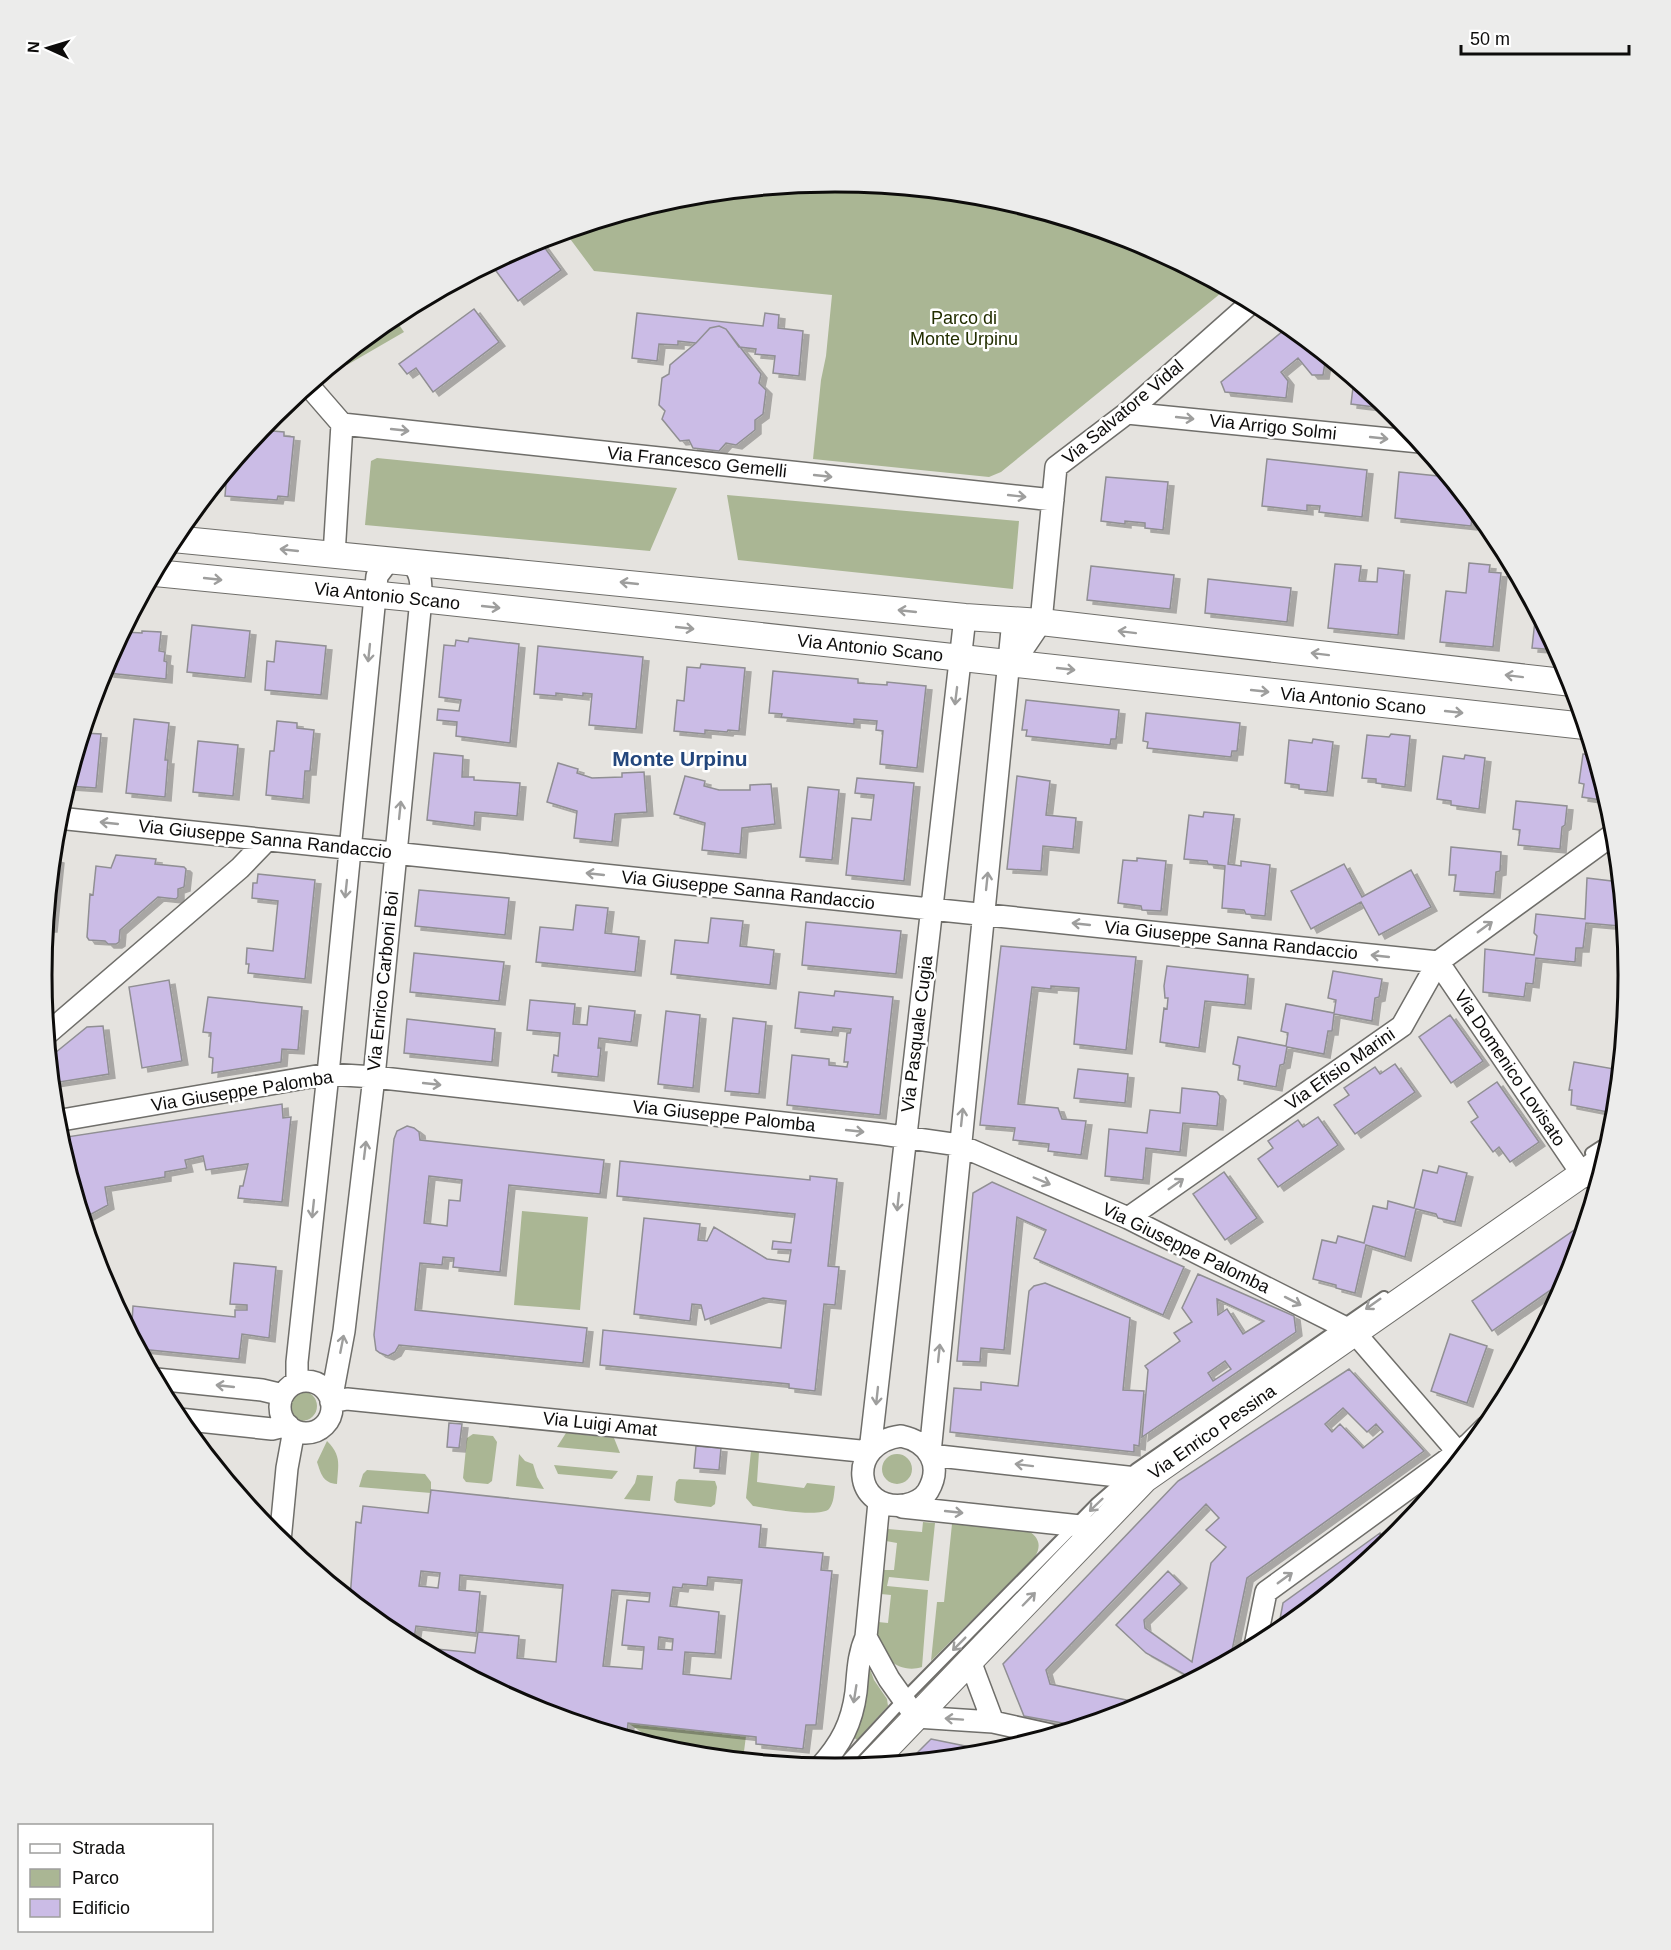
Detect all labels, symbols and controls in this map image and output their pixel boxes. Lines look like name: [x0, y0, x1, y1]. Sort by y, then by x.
north arrow: [18, 18, 78, 78]
scale bar: [1461, 18, 1629, 56]
text: 50 m: [1470, 29, 1510, 49]
text: N: [25, 41, 42, 53]
park label: Parco di Monte Urpinu: [910, 308, 1018, 349]
street label: Via Salvatore Vidal: [1059, 356, 1187, 468]
street label: Via Arrigo Solmi: [1208, 410, 1338, 444]
one-way arrow: [1174, 413, 1194, 424]
one-way arrow: [389, 425, 409, 436]
one-way arrow: [1368, 433, 1388, 444]
street label: Via Francesco Gemelli: [606, 443, 788, 481]
one-way arrow: [813, 470, 833, 481]
one-way arrow: [1007, 491, 1027, 502]
one-way arrow: [279, 544, 299, 555]
one-way arrow: [203, 574, 223, 585]
one-way arrow: [620, 577, 640, 588]
street label: Via Antonio Scano: [313, 578, 461, 614]
one-way arrow: [480, 602, 500, 613]
one-way arrow: [897, 605, 917, 616]
one-way arrow: [674, 623, 694, 634]
one-way arrow: [1117, 626, 1137, 637]
street label: Via Antonio Scano: [796, 630, 944, 666]
one-way arrow: [363, 643, 374, 663]
one-way arrow: [1311, 648, 1331, 659]
one-way arrow: [1056, 664, 1076, 675]
one-way arrow: [1505, 670, 1524, 681]
street label: Via Antonio Scano: [1279, 683, 1427, 719]
one-way arrow: [950, 685, 961, 705]
one-way arrow: [1250, 685, 1270, 696]
one-way arrow: [1444, 707, 1464, 718]
district label: Monte Urpinu: [612, 747, 748, 770]
one-way arrow: [395, 801, 406, 821]
street label: Via Giuseppe Sanna Randaccio: [137, 816, 393, 862]
one-way arrow: [99, 817, 119, 828]
street label: Via Giuseppe Sanna Randaccio: [620, 867, 876, 913]
one-way arrow: [586, 868, 605, 879]
one-way arrow: [981, 872, 992, 892]
one-way arrow: [340, 879, 351, 899]
street label: Via Enrico Carboni Boi: [364, 890, 402, 1072]
street label: Via Giuseppe Sanna Randaccio: [1103, 917, 1359, 963]
one-way arrow: [1072, 919, 1092, 930]
one-way arrow: [1477, 921, 1493, 934]
one-way arrow: [1370, 950, 1390, 961]
street label: Via Pasquale Cugia: [897, 953, 937, 1114]
street label: Via Domenico Lovisato: [1450, 986, 1570, 1150]
street label: Via Efisio Marini: [1282, 1024, 1398, 1114]
street label: Via Giuseppe Palomba: [150, 1067, 335, 1115]
one-way arrow: [421, 1079, 441, 1090]
street label: Via Giuseppe Palomba: [632, 1096, 817, 1136]
one-way arrow: [957, 1107, 968, 1127]
one-way arrow: [845, 1126, 865, 1137]
one-way arrow: [360, 1141, 371, 1161]
one-way arrow: [1032, 1176, 1051, 1187]
one-way arrow: [1167, 1178, 1183, 1190]
one-way arrow: [892, 1192, 903, 1212]
one-way arrow: [307, 1198, 318, 1218]
street label: Via Giuseppe Palomba: [1099, 1199, 1274, 1298]
one-way arrow: [1284, 1296, 1302, 1308]
one-way arrow: [1365, 1298, 1381, 1310]
one-way arrow: [337, 1335, 348, 1354]
one-way arrow: [934, 1343, 945, 1363]
street label: Via Enrico Pessina: [1145, 1380, 1280, 1483]
one-way arrow: [216, 1381, 236, 1392]
one-way arrow: [871, 1386, 882, 1406]
street label: Via Luigi Amat: [542, 1408, 658, 1440]
one-way arrow: [1015, 1459, 1035, 1470]
one-way arrow: [1089, 1498, 1104, 1512]
one-way arrow: [944, 1507, 963, 1518]
one-way arrow: [1277, 1572, 1293, 1584]
one-way arrow: [1022, 1592, 1037, 1607]
one-way arrow: [952, 1636, 966, 1651]
one-way arrow: [849, 1683, 860, 1703]
one-way arrow: [945, 1714, 965, 1725]
legend: [18, 1824, 213, 1932]
text: Strada: [72, 1838, 126, 1858]
text: Parco: [72, 1868, 119, 1888]
text: Edificio: [72, 1898, 130, 1918]

